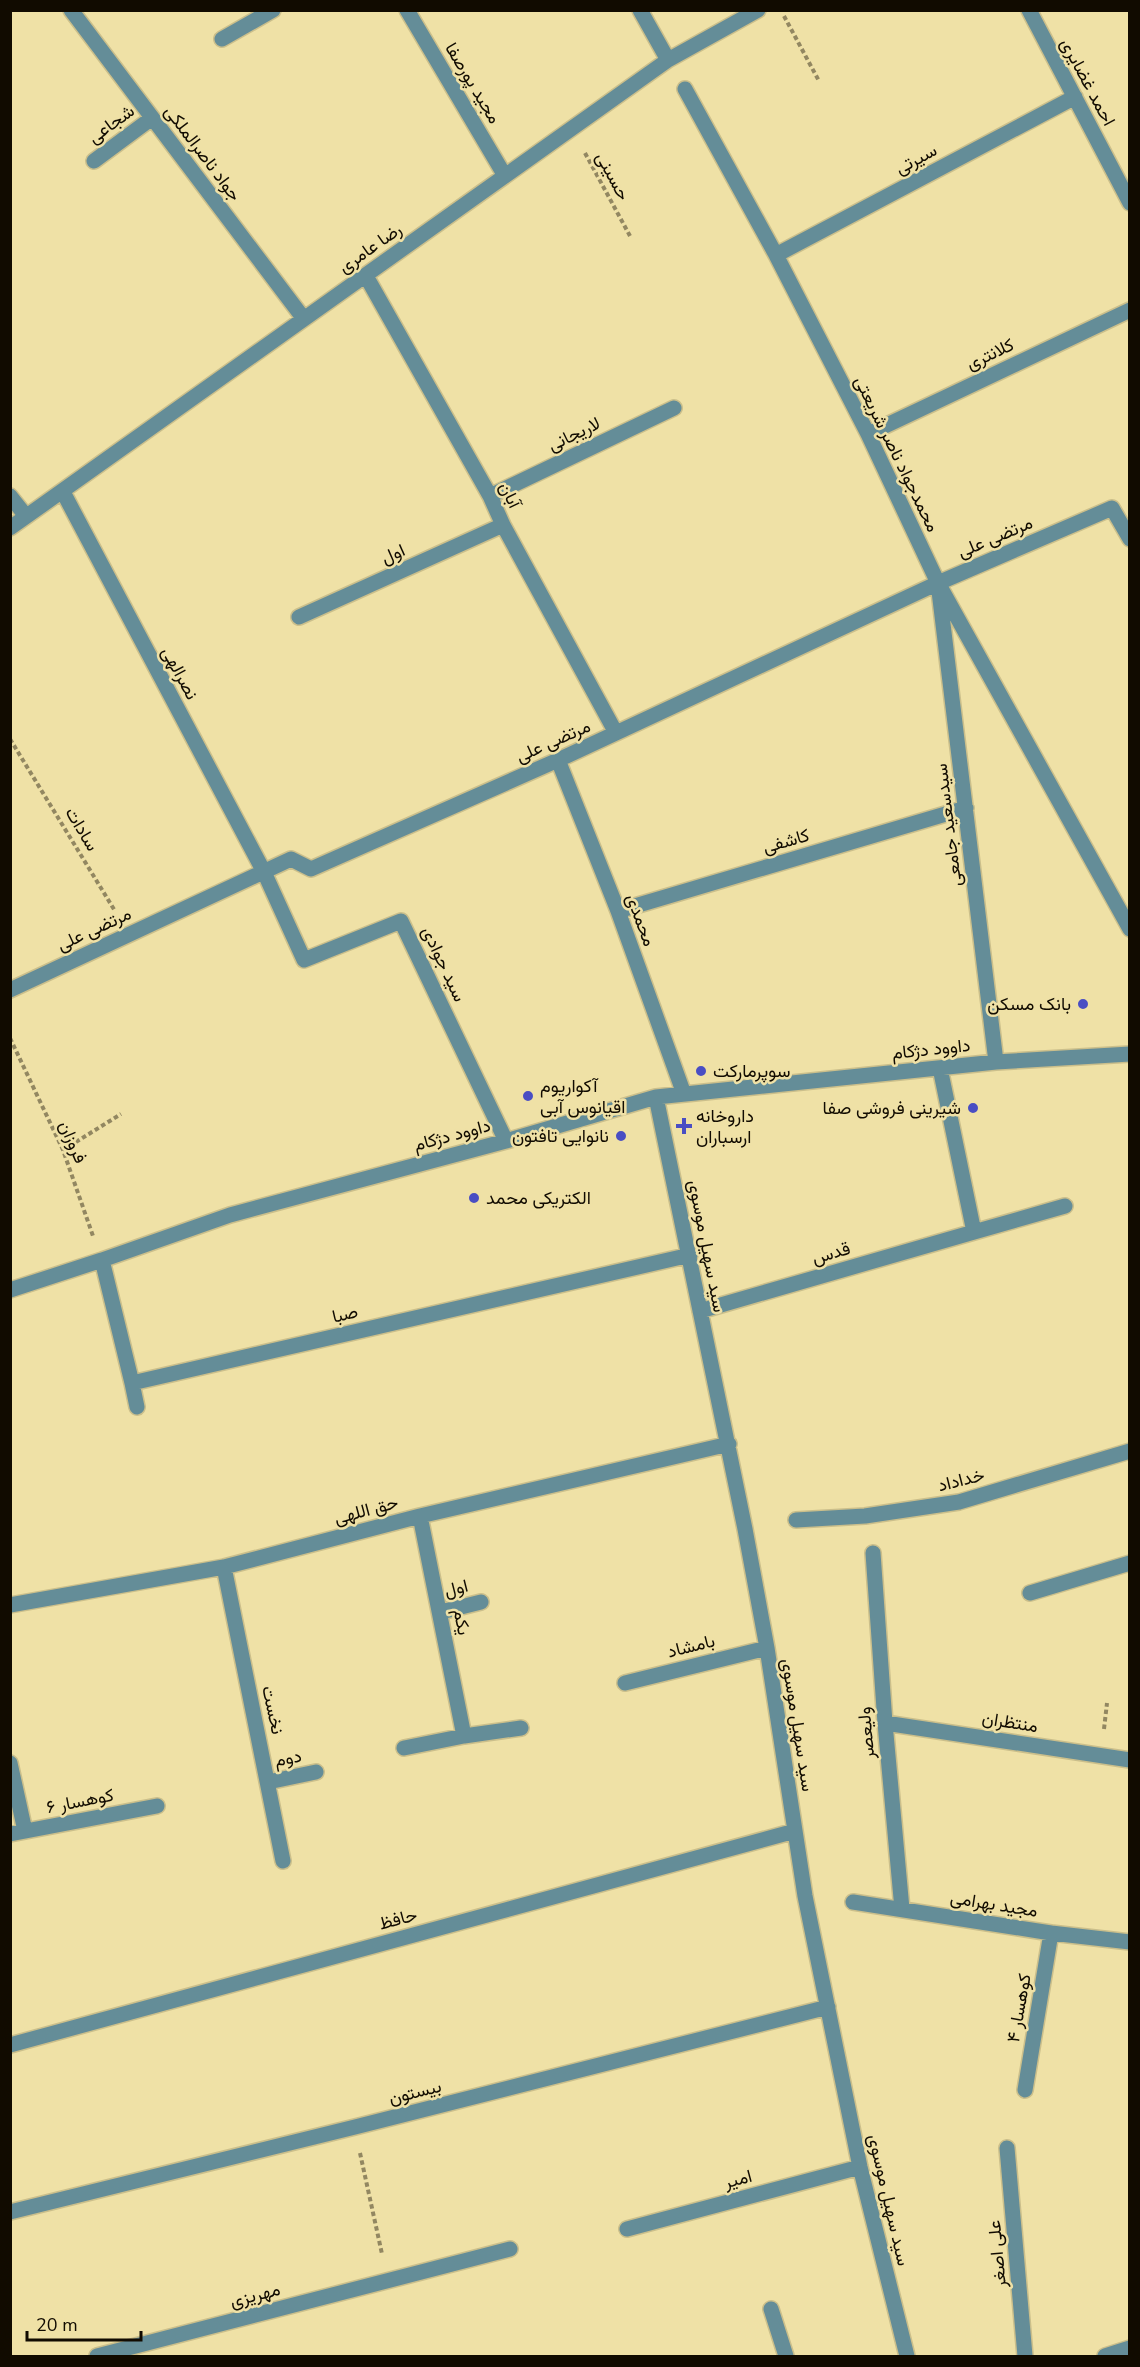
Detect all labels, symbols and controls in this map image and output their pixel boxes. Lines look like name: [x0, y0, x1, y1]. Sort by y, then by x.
street label: احمد غضایری: [1055, 34, 1121, 130]
street label: مجید پورصفا: [439, 38, 507, 128]
street label: شجاعی: [83, 99, 139, 149]
street label: جواد ناصرالملکی: [159, 100, 247, 206]
street label: سیرتی: [891, 138, 941, 180]
street label: حسینی: [590, 148, 636, 204]
street label: رضا عامری: [333, 217, 407, 279]
street label: کلانتری: [962, 333, 1018, 375]
street label: محمدجواد ناصر شریعتی: [849, 372, 945, 536]
street label: لاریجانی: [544, 411, 604, 457]
street label: آبان: [493, 478, 527, 514]
street label: مرتضی علی: [954, 510, 1036, 564]
street label: اول: [377, 538, 409, 570]
street label: نصرالهی: [156, 642, 204, 704]
street label: مرتضی علی: [512, 714, 594, 768]
street label: سیدسعید جامعی: [929, 762, 967, 888]
street label: سادات: [59, 802, 105, 856]
street label: کاشفی: [760, 823, 812, 859]
street label: محمدی: [620, 890, 662, 950]
street label: مرتضی علی: [53, 901, 135, 957]
street label: سید جوادی: [416, 922, 472, 1006]
place label: بانک مسکن: [987, 992, 1071, 1016]
marker: بانک مسکن: [1076, 997, 1090, 1011]
street label: داوود دژکام: [891, 1033, 971, 1065]
place label: سوپرمارکت: [713, 1059, 790, 1083]
marker: سوپرمارکت: [694, 1064, 708, 1078]
place label: آکواریوم اقیانوس آبی: [540, 1074, 626, 1119]
marker: آکواریوم اقیانوس آبی: [521, 1089, 535, 1103]
place label: شیرینی فروشی صفا: [823, 1096, 961, 1120]
marker: شیرینی فروشی صفا: [966, 1101, 980, 1115]
place label: داروخانه ارسباران: [696, 1104, 754, 1149]
street label: داوود دژکام: [411, 1113, 493, 1157]
street label: فروزان: [53, 1117, 93, 1167]
marker: داروخانه ارسباران: [677, 1119, 691, 1133]
place label: نانوایی تافتون: [512, 1124, 609, 1148]
marker: نانوایی تافتون: [614, 1129, 628, 1143]
street label: سید سهیل موسوی: [682, 1178, 732, 1314]
place label: الکتریکی محمد: [486, 1186, 591, 1210]
marker: الکتریکی محمد: [467, 1191, 481, 1205]
street label: قدس: [809, 1236, 853, 1270]
street label: صبا: [330, 1299, 360, 1329]
street label: خداداد: [935, 1463, 987, 1497]
street label: حق اللهی: [331, 1490, 401, 1530]
street label: اول: [442, 1573, 470, 1603]
street label: یکم: [448, 1607, 476, 1637]
street label: بامشاد: [665, 1629, 717, 1663]
street label: سید سهیل موسوی: [776, 1657, 820, 1793]
street label: نخست: [256, 1683, 290, 1737]
street label: ولیعصر: [852, 1706, 880, 1761]
street label: منتظران: [980, 1706, 1040, 1738]
street label: دوم: [272, 1744, 304, 1772]
street label: کوهسار ۶: [44, 1783, 116, 1819]
street label: مجید بهرامی: [948, 1885, 1040, 1923]
street label: حافظ: [376, 1902, 420, 1936]
street label: کوهسار ۴: [1001, 1972, 1037, 2044]
street label: بیستون: [386, 2074, 444, 2110]
street label: سید سهیل موسوی: [862, 2132, 916, 2268]
street label: امیر: [720, 2164, 755, 2194]
street label: علی اصغر: [982, 2219, 1012, 2290]
street label: مهریزی: [227, 2277, 283, 2313]
scale bar: [27, 2304, 141, 2342]
text: 20 m: [36, 2313, 78, 2337]

